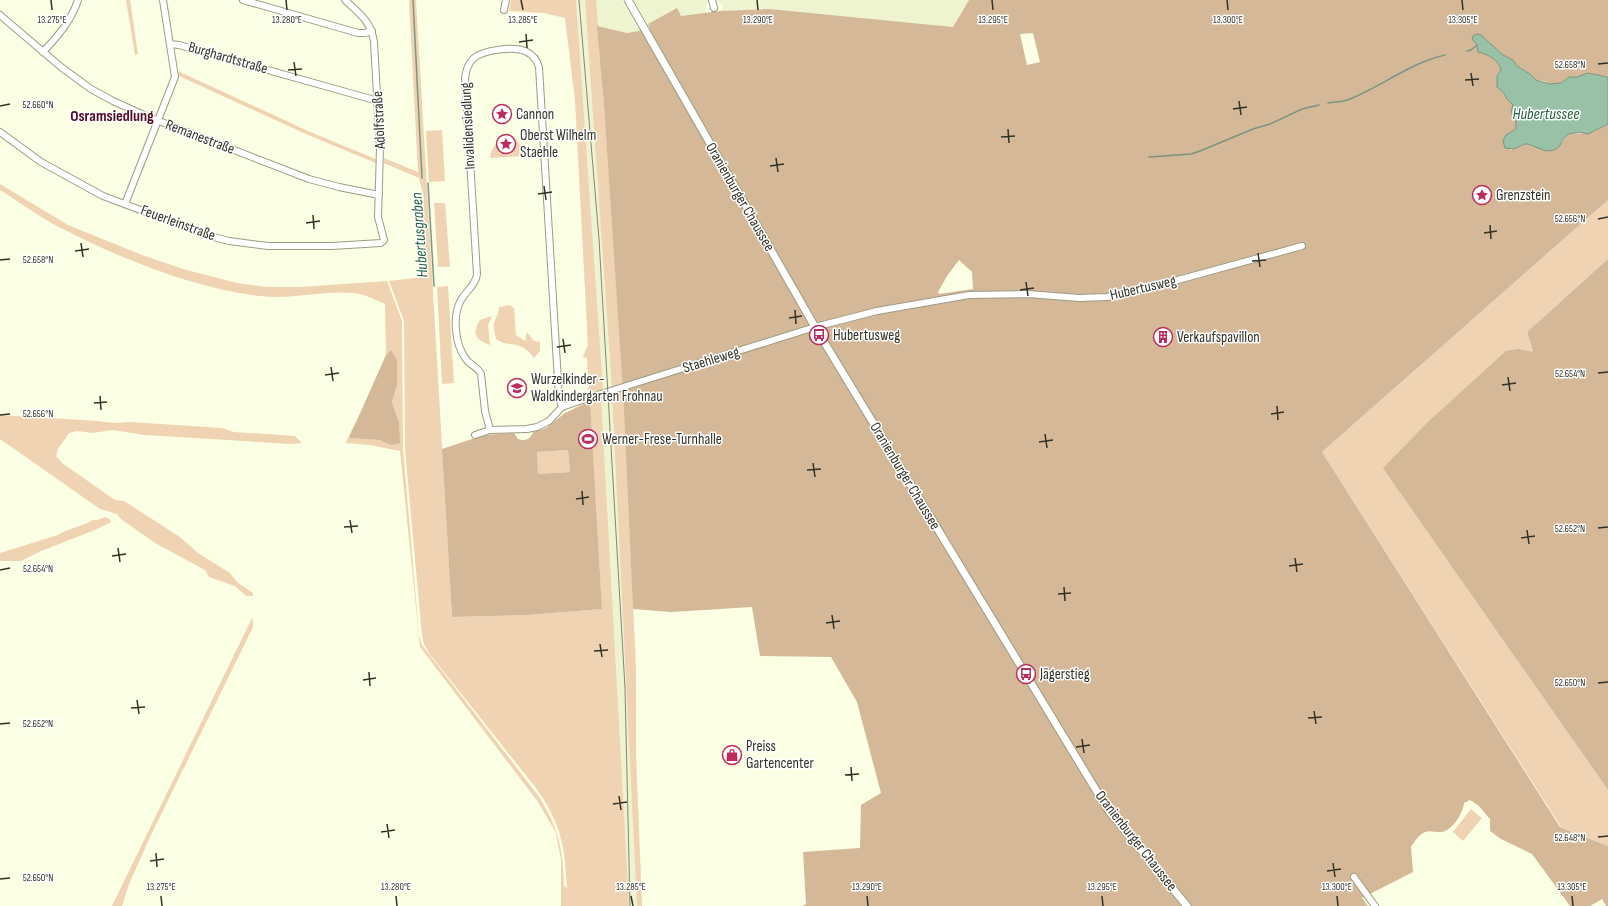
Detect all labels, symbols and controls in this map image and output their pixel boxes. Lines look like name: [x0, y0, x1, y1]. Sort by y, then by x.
text: 13.275°E: [37, 14, 67, 26]
text: 13.280°E: [272, 14, 302, 26]
text: 13.285°E: [508, 14, 538, 26]
text: 13.290°E: [743, 14, 773, 26]
text: 13.295°E: [978, 14, 1008, 26]
text: 13.300°E: [1213, 14, 1243, 26]
text: 13.305°E: [1448, 14, 1478, 26]
street label: Burghardtstraße: [186, 38, 270, 78]
text: 52.658°N: [1555, 59, 1585, 71]
street label: Invalidensiedlung: [456, 82, 480, 170]
street label: Adolfstraße: [368, 91, 390, 150]
text: 52.660°N: [22, 99, 54, 111]
place icon: Cannon: [491, 103, 513, 125]
place label: Cannon: [516, 105, 554, 124]
water label: Hubertussee: [1513, 105, 1579, 124]
district label: Osramsiedlung: [70, 107, 154, 126]
street label: Remanestraße: [163, 115, 237, 159]
place label: Oberst Wilhelm Staehle: [520, 126, 596, 162]
place icon: Oberst Wilhelm Staehle: [495, 133, 517, 155]
street label: Oranienburger Chaussee: [701, 139, 779, 255]
place icon: Grenzstein: [1471, 184, 1493, 206]
place label: Grenzstein: [1496, 186, 1551, 205]
water label: Hubertusgraben: [408, 191, 432, 278]
street label: Feuerleinstraße: [138, 201, 218, 245]
text: 52.656°N: [1555, 213, 1585, 225]
text: 52.658°N: [23, 254, 53, 266]
street label: Hubertusweg: [1108, 271, 1178, 305]
bus stop icon: Hubertusweg: [808, 324, 830, 346]
place label: Hubertusweg: [833, 326, 900, 345]
building icon: Verkaufspavillon: [1152, 326, 1174, 348]
place label: Verkaufspavillon: [1177, 328, 1260, 347]
street label: Staehleweg: [680, 342, 742, 378]
text: 52.654°N: [1555, 368, 1585, 380]
place label: Wurzelkinder - Waldkindergarten Frohnau: [531, 370, 663, 406]
school or university icon: Wurzelkinder - Waldkindergarten Frohnau: [506, 377, 528, 399]
text: 52.656°N: [23, 408, 53, 420]
street label: Oranienburger Chaussee: [865, 419, 945, 533]
sports icon: Werner-Frese-Turnhalle: [577, 428, 599, 450]
place label: Werner-Frese-Turnhalle: [602, 430, 722, 449]
text: 52.652°N: [1555, 523, 1585, 535]
text: 52.654°N: [23, 563, 53, 575]
bus stop icon: Jägerstieg: [1015, 663, 1037, 685]
place label: Jägerstieg: [1039, 665, 1090, 684]
text: 52.650°N: [1555, 677, 1585, 689]
text: 52.652°N: [23, 718, 53, 730]
place label: Preiss Gartencenter: [746, 737, 815, 773]
shop icon: Preiss Gartencenter: [721, 744, 743, 766]
street label: Oranienburger Chaussee: [1091, 787, 1181, 895]
text: 52.648°N: [1555, 832, 1585, 844]
text: 52.650°N: [23, 872, 53, 884]
text: 13.275°E: [146, 881, 176, 893]
text: 13.280°E: [381, 881, 411, 893]
text: 13.285°E: [616, 881, 646, 893]
text: 13.290°E: [852, 881, 882, 893]
text: 13.295°E: [1087, 881, 1117, 893]
text: 13.300°E: [1322, 881, 1352, 893]
text: 13.305°E: [1557, 881, 1587, 893]

